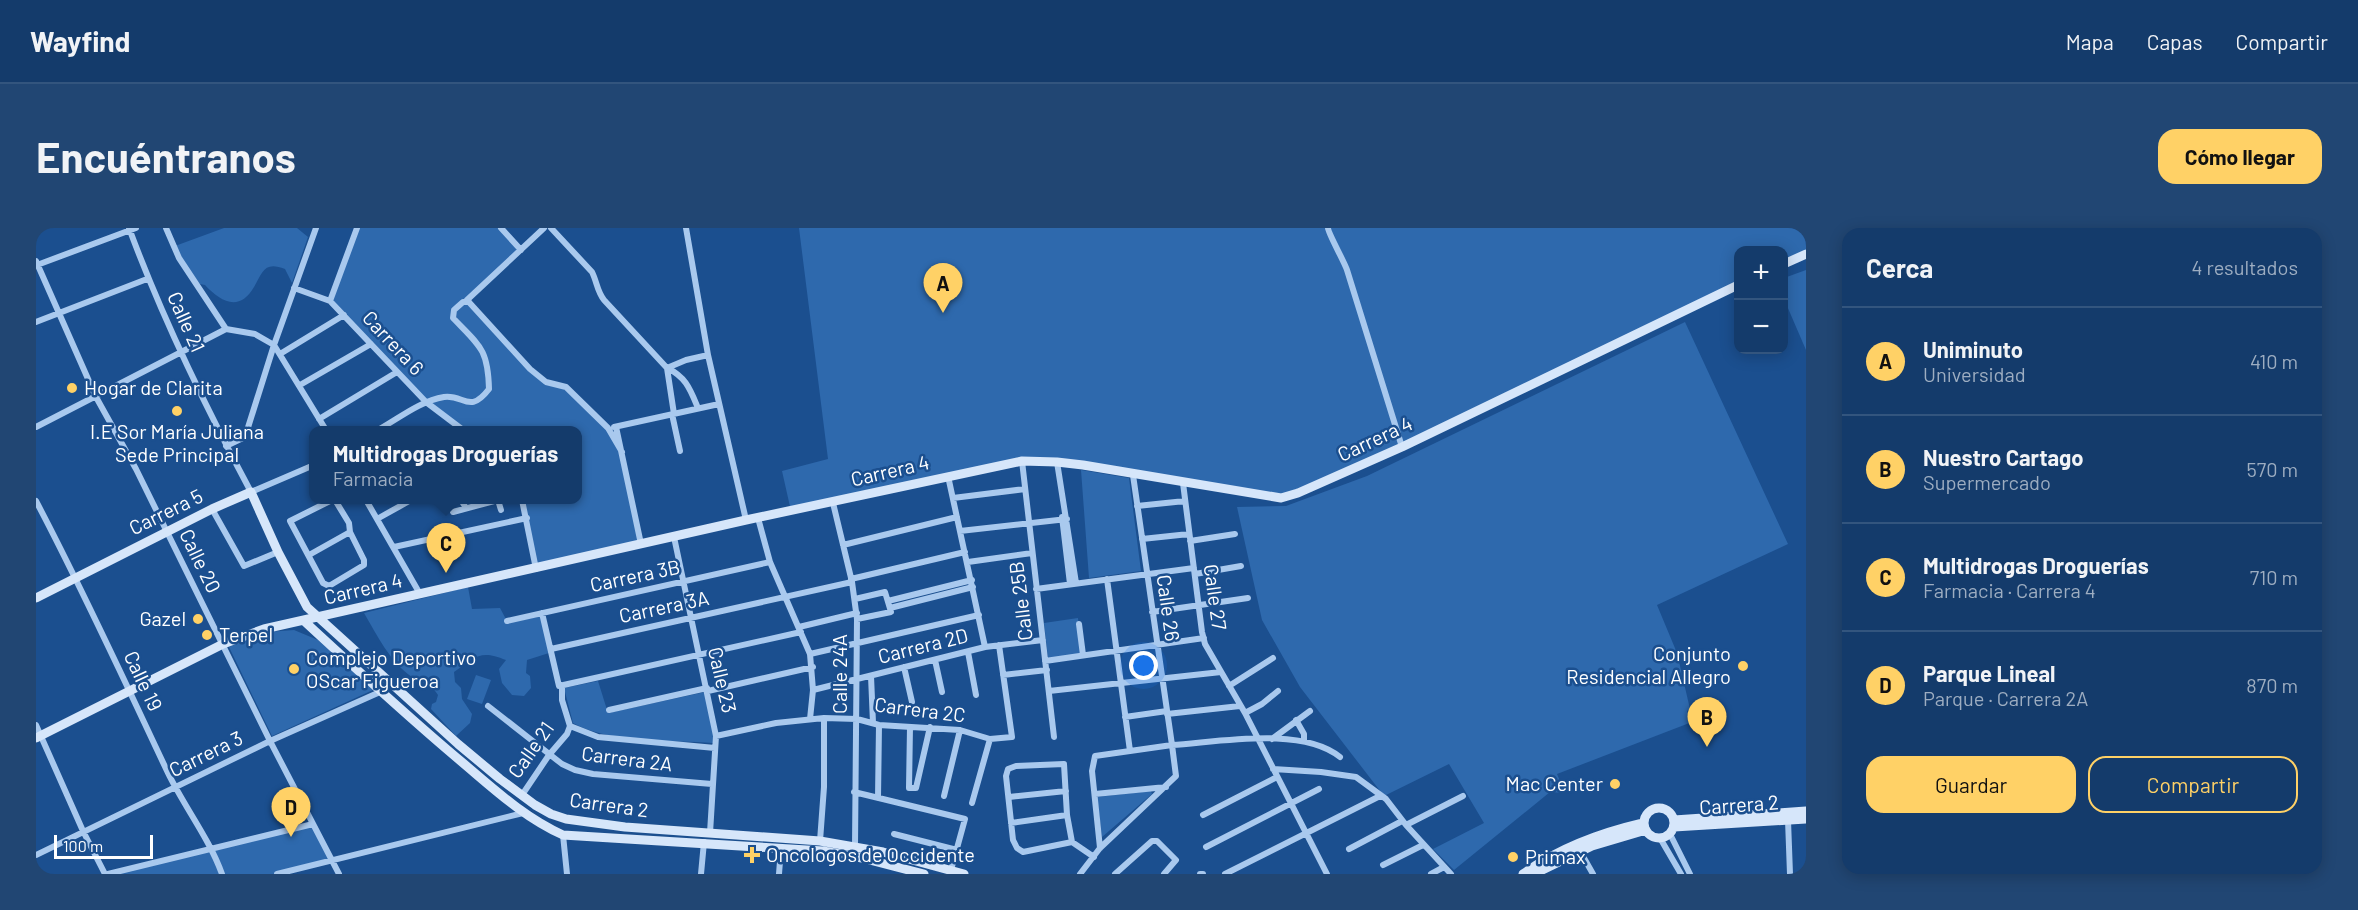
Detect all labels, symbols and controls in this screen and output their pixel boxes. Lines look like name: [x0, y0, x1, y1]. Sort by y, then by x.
text: Wayfind: [30, 24, 130, 58]
text: Mapa: [2066, 29, 2114, 54]
text: Capas: [2147, 29, 2203, 54]
text: Compartir: [2236, 29, 2328, 54]
button: Cómo llegar: [2158, 129, 2322, 184]
text: Encuéntranos: [36, 131, 296, 181]
map controls: [1734, 246, 1788, 354]
button: +: [1734, 246, 1788, 300]
text: Cerca: [1866, 252, 1933, 283]
text: 4 resultados: [2191, 255, 2298, 279]
pin: A: [924, 264, 962, 313]
street label: Calle 21: [163, 288, 211, 355]
button: −: [1734, 300, 1788, 354]
street label: Carrera 6: [358, 305, 429, 379]
text: Uniminuto: [1923, 336, 2023, 362]
text: A: [1879, 349, 1892, 373]
text: 410 m: [2250, 349, 2298, 373]
text: Universidad: [1923, 362, 2026, 386]
place label: Hogar de Clarita: [84, 375, 223, 399]
marker: Hogar de Clarita: [65, 381, 79, 395]
marker: I.E Sor María Juliana Sede Principal: [170, 404, 184, 418]
street label: Carrera 4: [1333, 410, 1416, 466]
place label: I.E Sor María Juliana Sede Principal: [90, 419, 264, 466]
popup: [309, 426, 582, 504]
text: Multidrogas Droguerías: [333, 440, 558, 466]
text: Nuestro Cartago: [1923, 444, 2084, 470]
street label: Carrera 4: [848, 449, 931, 491]
text: B: [1879, 457, 1892, 481]
text: 570 m: [2246, 457, 2298, 481]
text: Farmacia: [333, 466, 413, 490]
text: Supermercado: [1923, 470, 2051, 494]
street label: Carrera 5: [125, 483, 206, 539]
pin: C: [426, 524, 466, 573]
street label: Calle 20: [175, 525, 227, 596]
text: Multidrogas Droguerías: [1923, 552, 2149, 578]
street label: Carrera 3B: [587, 554, 682, 596]
street label: Calle 25B: [1003, 560, 1037, 642]
street label: Calle 27: [1199, 562, 1233, 632]
text: C: [1879, 565, 1892, 589]
text: 710 m: [2250, 565, 2298, 589]
street label: Carrera 4: [321, 567, 404, 609]
street label: Calle 26: [1152, 573, 1186, 643]
text: Farmacia · Carrera 4: [1923, 578, 2096, 602]
street label: Carrera 3A: [617, 585, 711, 627]
place label: Gazel: [140, 606, 186, 630]
marker: Gazel: [191, 612, 205, 626]
place label: Terpel: [219, 622, 273, 646]
street label: Carrera 2D: [875, 622, 970, 668]
marker: Terpel: [200, 628, 214, 642]
street label: Calle 24A: [827, 634, 851, 714]
place label: Conjunto Residencial Allegro: [1566, 641, 1731, 688]
street label: Calle 23: [704, 644, 742, 715]
place label: Complejo Deportivo OScar Figueroa: [306, 645, 476, 692]
street label: Calle 19: [120, 647, 168, 714]
your location: [1129, 651, 1158, 680]
marker: Conjunto Residencial Allegro: [1736, 659, 1750, 673]
text: Parque Lineal: [1923, 660, 2055, 686]
marker: Complejo Deportivo OScar Figueroa: [287, 662, 301, 676]
text: D: [1879, 673, 1892, 697]
text: 870 m: [2246, 673, 2298, 697]
text: Parque · Carrera 2A: [1923, 686, 2088, 710]
street label: Carrera 2C: [873, 692, 967, 727]
pin: B: [1688, 698, 1726, 747]
street label: Calle 21: [502, 717, 558, 782]
street label: Carrera 3: [165, 725, 246, 781]
street label: Carrera 2A: [580, 741, 674, 776]
button: Guardar: [1866, 756, 2076, 813]
button: Compartir: [2088, 756, 2298, 813]
place label: Mac Center: [1506, 771, 1603, 795]
marker: Mac Center: [1608, 777, 1622, 791]
street label: Carrera 2: [568, 787, 650, 821]
pin: D: [272, 788, 310, 837]
street label: Carrera 2: [1698, 789, 1779, 819]
scale bar: [54, 832, 153, 860]
text: 100 m: [63, 836, 103, 855]
place label: Oncologos de Occidente: [766, 842, 975, 866]
place label: Primax: [1525, 844, 1586, 868]
marker: Oncologos de Occidente: [743, 846, 761, 864]
marker: Primax: [1506, 850, 1520, 864]

